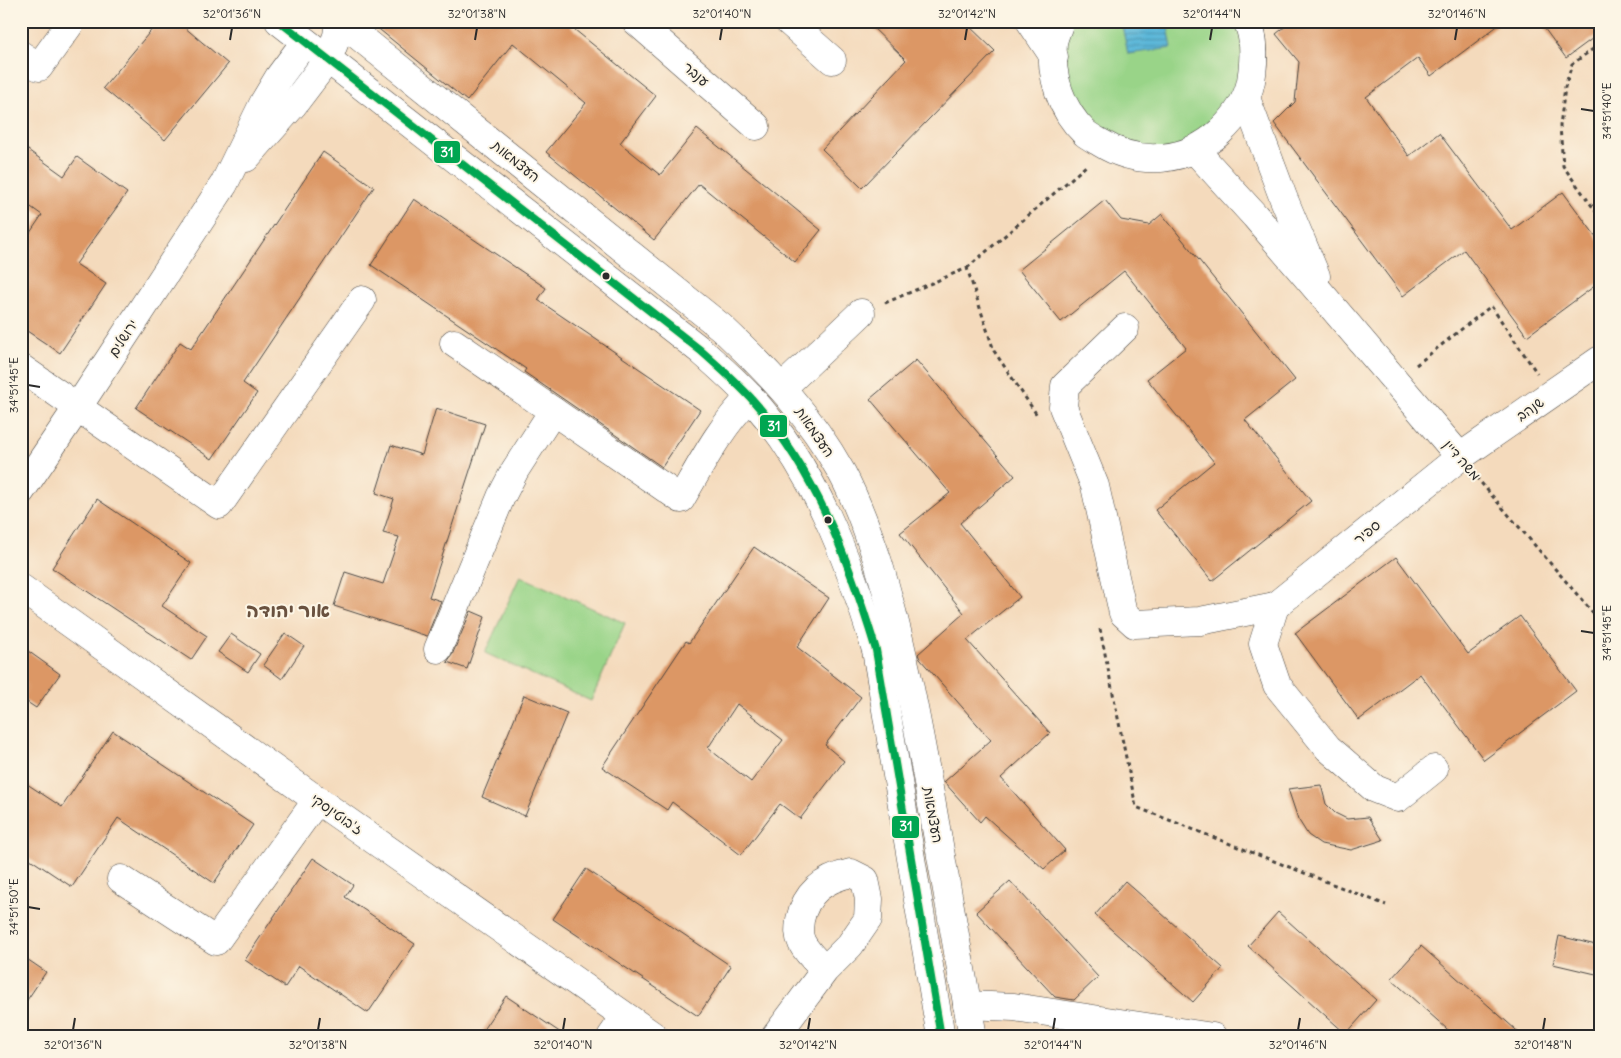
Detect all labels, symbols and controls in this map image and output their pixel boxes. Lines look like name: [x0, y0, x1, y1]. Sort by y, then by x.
text: 32°01'36"N: [203, 6, 261, 21]
text: 32°01'38"N: [448, 6, 506, 21]
text: 32°01'40"N: [692, 6, 752, 21]
text: 32°01'42"N: [938, 6, 996, 21]
text: 32°01'44"N: [1183, 6, 1241, 21]
text: 32°01'46"N: [1428, 6, 1486, 21]
street label: ענבר: [679, 58, 713, 90]
text: 34°51'40"E: [1599, 82, 1614, 140]
street label: העצמאות: [487, 135, 544, 186]
line badge: 31: [433, 140, 461, 164]
text: 31: [440, 143, 454, 161]
unlabelled marker: [601, 271, 611, 281]
street label: ירושלים: [104, 316, 142, 360]
text: 34°51'45"E: [6, 357, 21, 413]
street label: שנהב: [1513, 393, 1547, 425]
street label: העצמאות: [791, 403, 838, 461]
line badge: 31: [759, 414, 788, 438]
text: 31: [767, 417, 781, 435]
street label: משה דיין: [1439, 436, 1485, 484]
unlabelled marker: [823, 515, 833, 525]
street label: ספיר: [1350, 516, 1384, 548]
district label: אור יהודה: [246, 598, 330, 622]
text: 34°51'45"E: [1599, 605, 1614, 661]
street label: העצמאות: [919, 784, 947, 845]
street label: ז'בוטינסקי: [307, 790, 367, 838]
line badge: 31: [891, 815, 920, 839]
text: 31: [899, 817, 913, 835]
text: 34°51'50"E: [6, 878, 21, 936]
text: 32°01'36"N: [44, 1037, 102, 1052]
text: 32°01'38"N: [289, 1037, 347, 1052]
text: 32°01'40"N: [533, 1037, 593, 1052]
text: 32°01'42"N: [779, 1037, 837, 1052]
text: 32°01'44"N: [1024, 1037, 1082, 1052]
text: 32°01'46"N: [1269, 1037, 1327, 1052]
text: 32°01'48"N: [1514, 1037, 1572, 1052]

